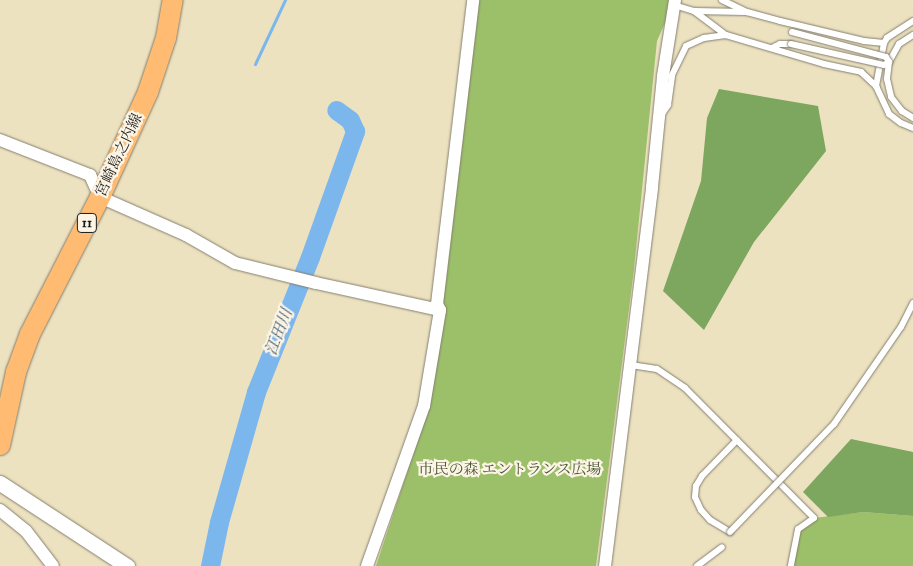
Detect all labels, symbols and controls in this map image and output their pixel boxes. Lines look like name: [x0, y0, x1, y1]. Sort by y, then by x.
street label: 宮崎島之内線: [92, 110, 146, 200]
road number: 11: [76, 212, 98, 234]
water label: 江田川: [261, 306, 297, 358]
park label: 市民の森 エントランス広場: [418, 461, 602, 479]

